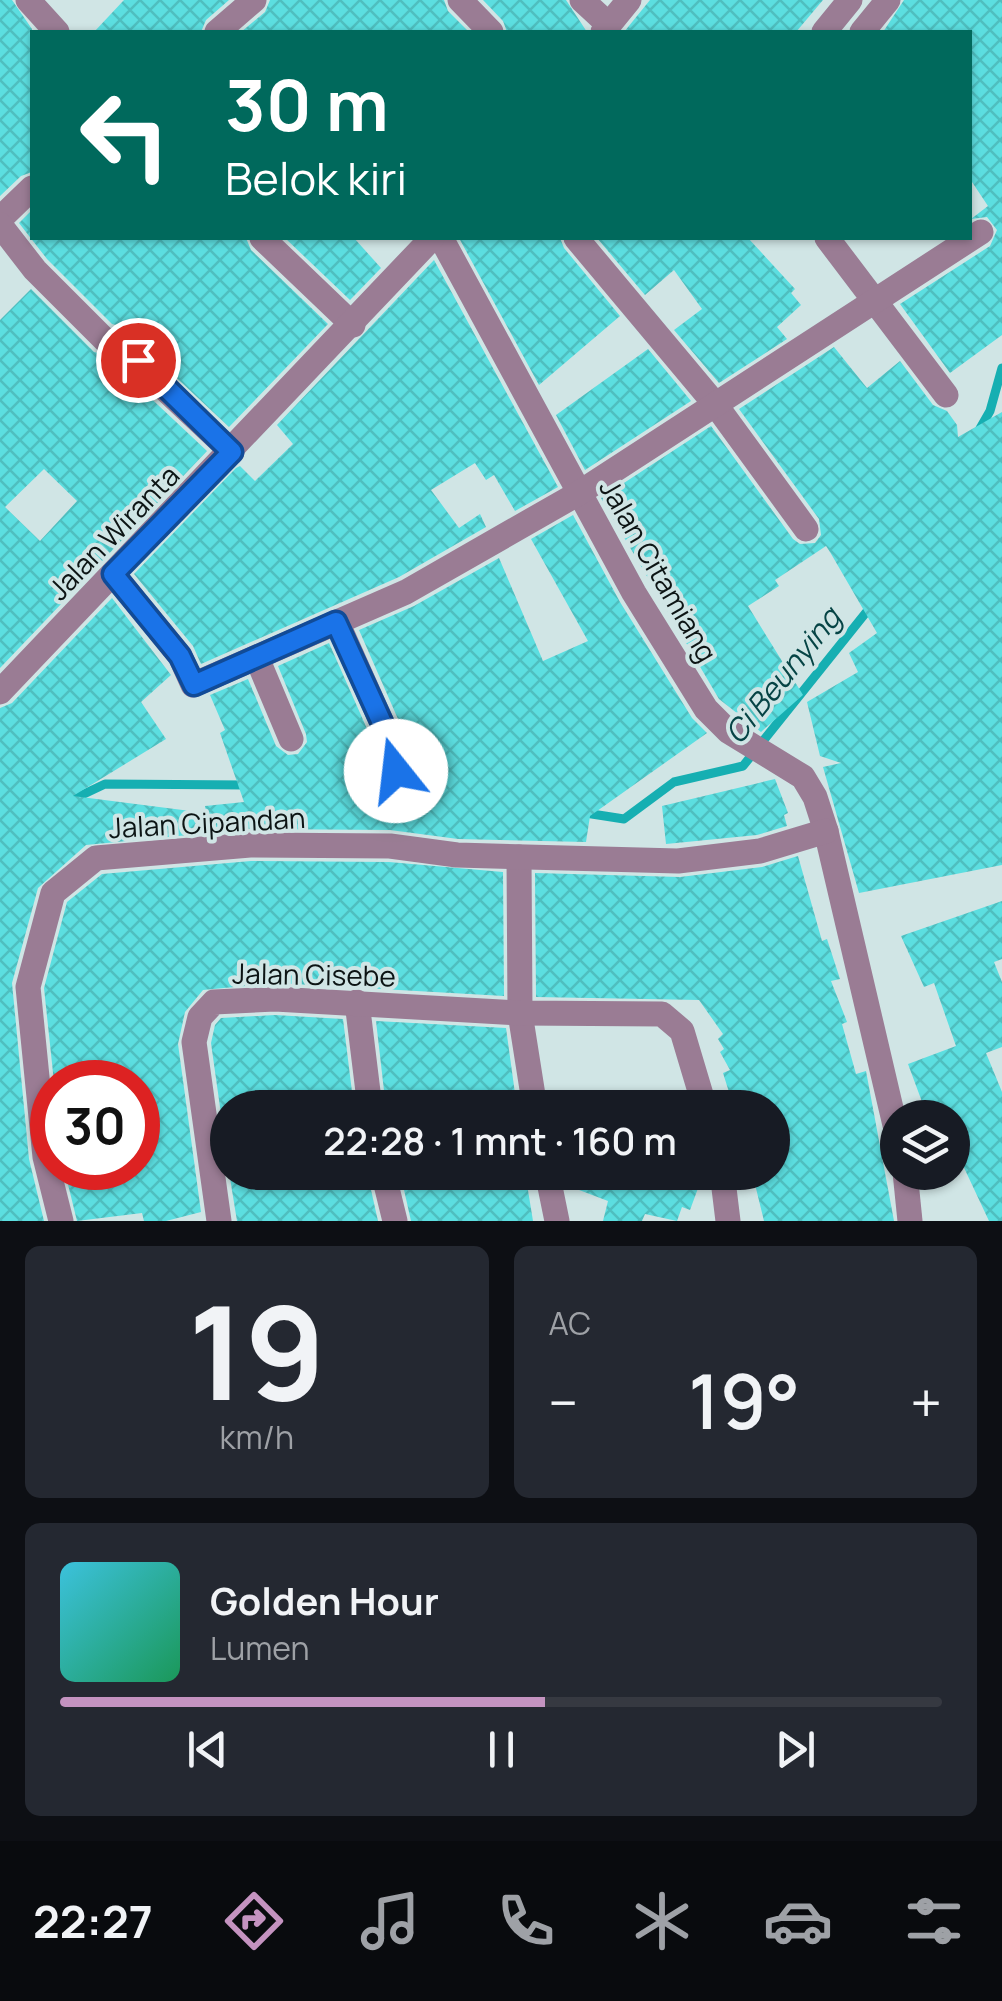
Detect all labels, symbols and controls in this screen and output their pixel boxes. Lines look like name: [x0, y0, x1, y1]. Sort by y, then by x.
text: 30 m: [225, 56, 389, 152]
icon: left: [60, 70, 190, 200]
text: Belok kiri: [225, 147, 407, 209]
pin: [96, 318, 181, 403]
icon: arrive: [111, 333, 166, 388]
street label: Jalan Wiranta: [39, 456, 187, 608]
street label: Jalan Citamiang: [591, 472, 727, 668]
water label: Ci Beunying: [715, 597, 851, 752]
position arrow: [344, 719, 448, 823]
street label: Jalan Cipandan: [108, 798, 306, 846]
street label: Jalan Cisebe: [232, 954, 396, 994]
speed limit sign: 30: [30, 1060, 160, 1190]
map controls: [880, 1100, 970, 1190]
button: layers: [880, 1100, 970, 1190]
text: 22:28 · 1 mnt · 160 m: [323, 1114, 677, 1166]
text: 19: [188, 1261, 326, 1439]
text: AC: [549, 1301, 591, 1345]
text: 19°: [688, 1349, 800, 1452]
text: −: [549, 1364, 578, 1440]
text: +: [910, 1364, 942, 1440]
text: km/h: [220, 1415, 294, 1459]
text: Golden Hour: [210, 1574, 439, 1626]
text: Lumen: [210, 1626, 310, 1670]
icon: previous: [180, 1722, 235, 1777]
icon: pause: [474, 1722, 529, 1777]
icon: next: [768, 1722, 823, 1777]
icon: directions: [219, 1886, 289, 1956]
icon: music: [355, 1886, 425, 1956]
icon: phone: [491, 1886, 561, 1956]
icon: climate: [627, 1886, 697, 1956]
icon: car: [763, 1886, 833, 1956]
icon: filters: [899, 1886, 969, 1956]
text: 22:27: [33, 1890, 153, 1952]

